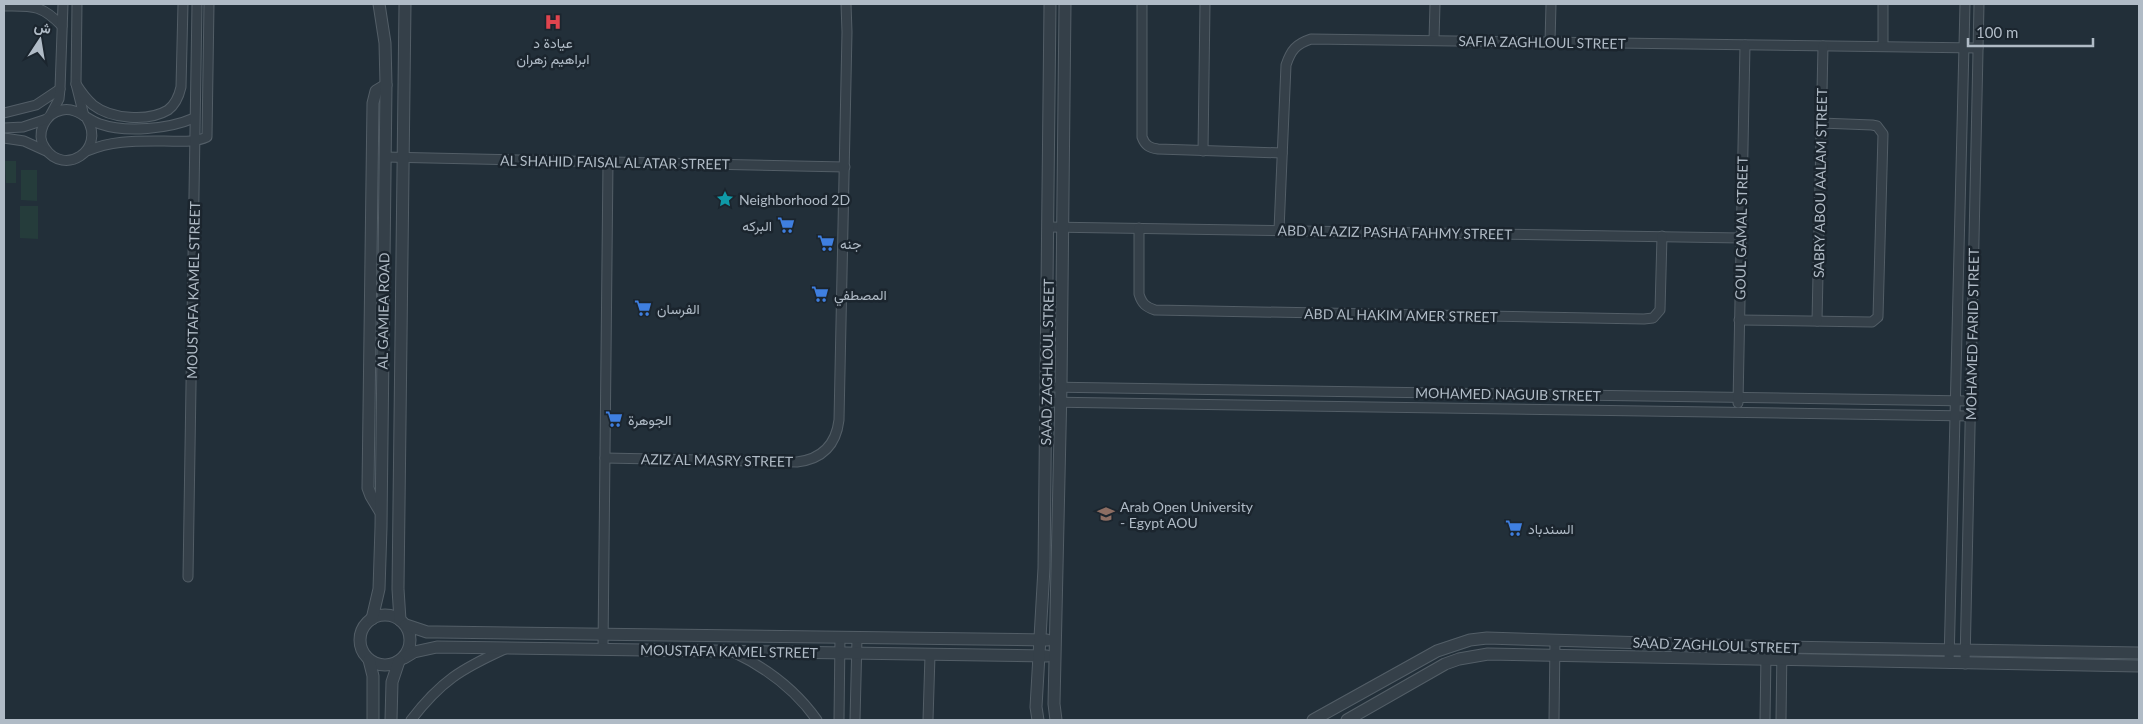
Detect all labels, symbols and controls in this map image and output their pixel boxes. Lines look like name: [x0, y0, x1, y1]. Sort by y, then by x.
hospital icon: عيادة د ابراهيم زهران: [543, 12, 563, 32]
north arrow: [15, 15, 65, 65]
scale bar: [1968, 15, 2093, 47]
text: ش: [33, 17, 53, 38]
text: 100 m: [1976, 23, 2018, 41]
street label: SAFIA ZAGHLOUL STREET: [1458, 32, 1627, 52]
place label: عيادة د ابراهيم زهران: [517, 34, 589, 68]
street label: SABRY ABOU AALAM STREET: [1810, 87, 1830, 278]
street label: AL SHAHID FAISAL AL ATAR STREET: [500, 151, 731, 173]
street label: GOUL GAMAL STREET: [1731, 155, 1751, 300]
place icon: Neighborhood 2D: [715, 189, 735, 209]
place label: Neighborhood 2D: [739, 191, 850, 208]
street label: MOUSTAFA KAMEL STREET: [183, 200, 203, 379]
supermarket icon: البركه: [776, 215, 796, 235]
place label: البركه: [742, 217, 772, 235]
street label: ABD AL AZIZ PASHA FAHMY STREET: [1278, 221, 1513, 243]
supermarket icon: جنه: [816, 233, 836, 253]
place label: جنه: [840, 235, 861, 253]
street label: MOHAMED FARID STREET: [1962, 247, 1982, 420]
street label: AL GAMIEA ROAD: [373, 252, 393, 370]
street label: SAAD ZAGHLOUL STREET: [1037, 278, 1057, 446]
supermarket icon: المصطفي: [810, 284, 830, 304]
place label: المصطفي: [834, 286, 887, 307]
supermarket icon: الفرسان: [633, 298, 653, 318]
place label: الفرسان: [657, 300, 700, 318]
street label: ABD AL HAKIM AMER STREET: [1304, 305, 1499, 325]
street label: MOHAMED NAGUIB STREET: [1415, 384, 1602, 404]
supermarket icon: الجوهرة: [604, 409, 624, 429]
place label: الجوهرة: [628, 411, 672, 429]
street label: AZIZ AL MASRY STREET: [641, 450, 794, 470]
place label: Arab Open University - Egypt AOU: [1120, 498, 1254, 531]
school or university icon: Arab Open University - Egypt AOU: [1096, 504, 1116, 524]
supermarket icon: السندباد: [1504, 518, 1524, 538]
place label: السندباد: [1528, 520, 1574, 538]
street label: SAAD ZAGHLOUL STREET: [1632, 634, 1800, 656]
street label: MOUSTAFA KAMEL STREET: [640, 641, 819, 661]

